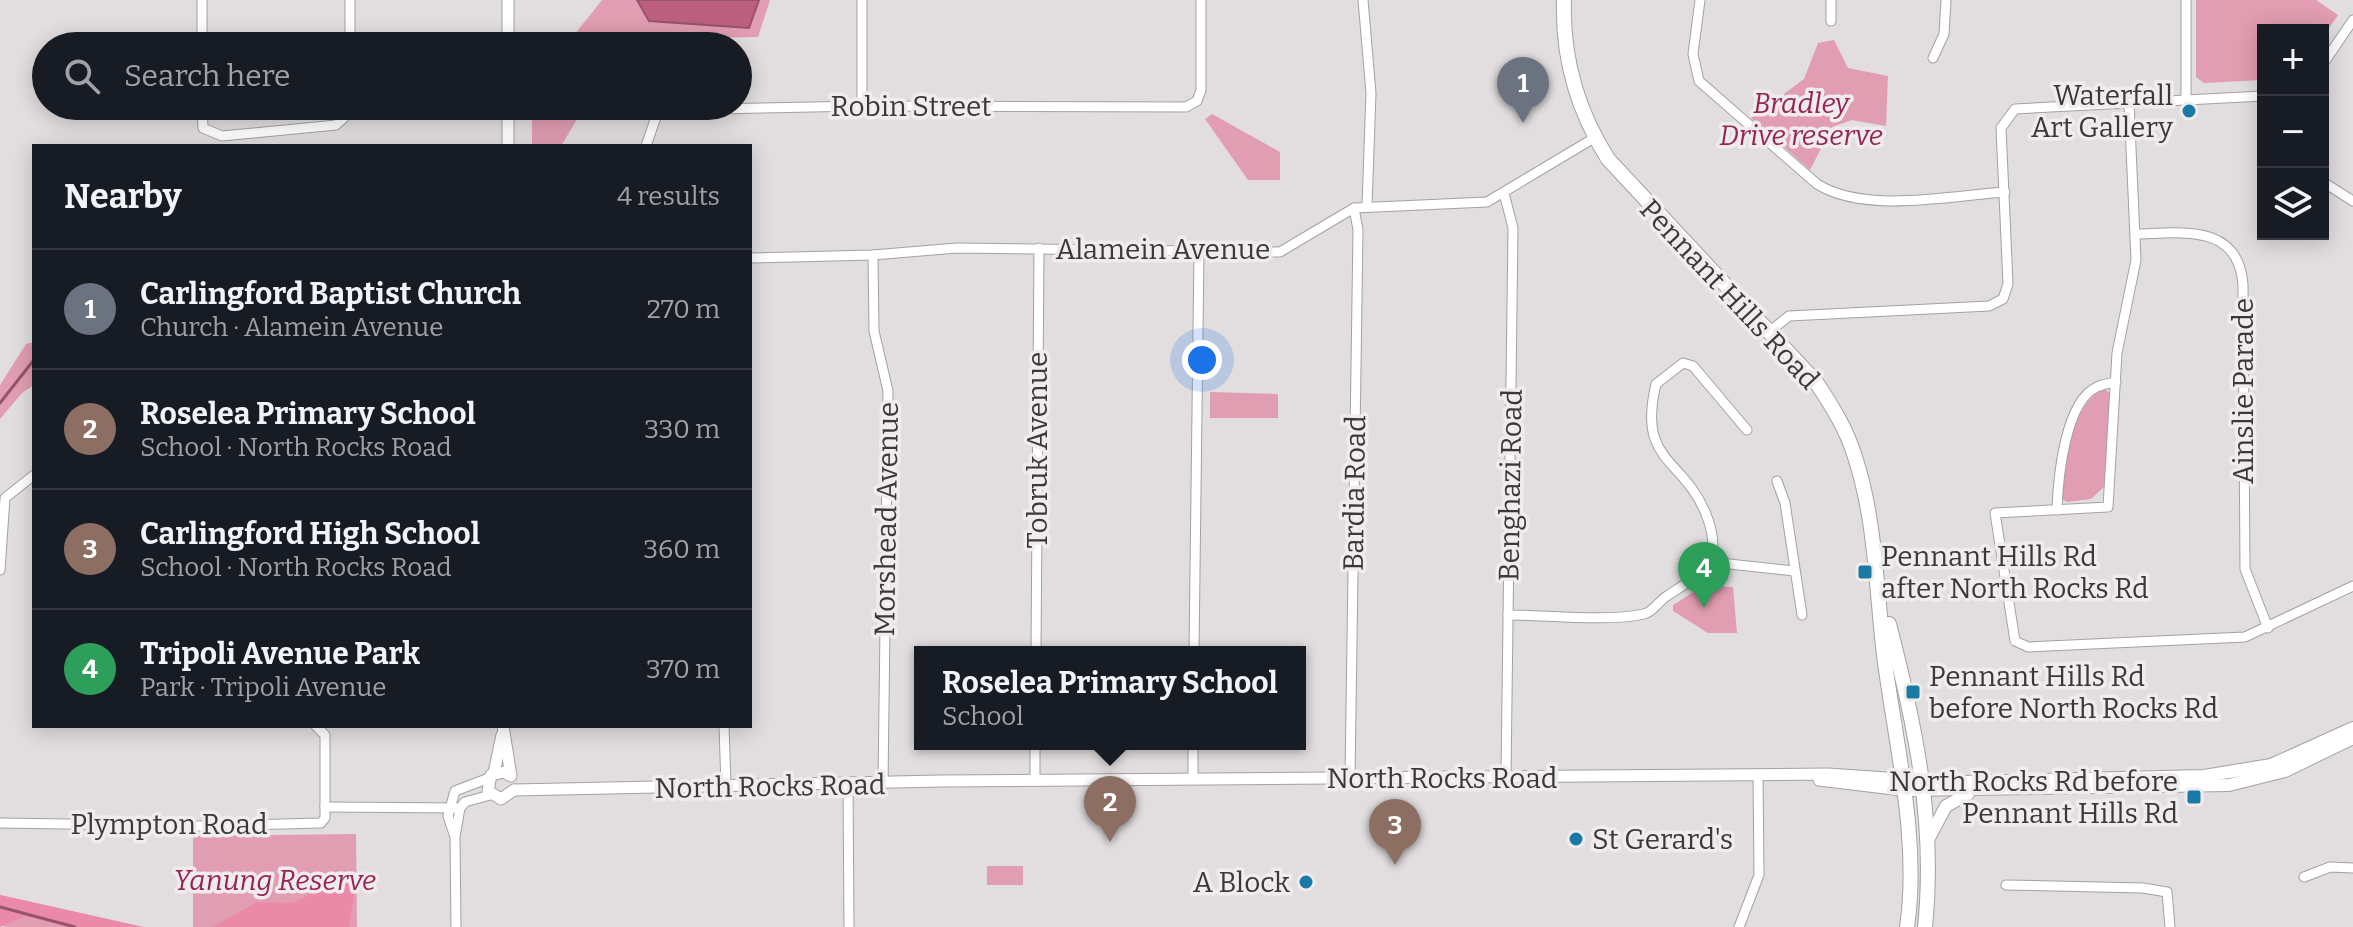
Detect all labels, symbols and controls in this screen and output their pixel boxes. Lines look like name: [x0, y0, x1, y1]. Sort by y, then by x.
map controls: [2257, 24, 2329, 240]
button: +: [2257, 24, 2329, 96]
search box: [32, 32, 752, 120]
icon: search: [60, 54, 104, 98]
pin: 1: [1497, 57, 1549, 123]
text: Search here: [124, 58, 291, 94]
place label: Waterfall Art Gallery: [2031, 79, 2173, 144]
park label: Bradley Drive reserve: [1719, 87, 1883, 152]
street label: Robin Street: [831, 90, 991, 123]
button: −: [2257, 96, 2329, 168]
marker: Waterfall Art Gallery: [2180, 102, 2198, 120]
button: layers: [2257, 168, 2329, 240]
text: Nearby: [64, 176, 182, 217]
text: 4 results: [617, 181, 720, 212]
street label: Pennant Hills Road: [1633, 193, 1826, 396]
street label: Alamein Avenue: [1056, 233, 1270, 266]
text: Carlingford Baptist Church: [140, 276, 521, 312]
text: 1: [84, 294, 96, 325]
text: 270 m: [647, 294, 720, 325]
street label: Ainslie Parade: [2227, 298, 2260, 484]
text: Church · Alamein Avenue: [140, 312, 443, 343]
your location: [1182, 340, 1222, 380]
street label: Tobruk Avenue: [1021, 352, 1054, 548]
street label: Benghazi Road: [1492, 389, 1529, 581]
text: Roselea Primary School: [140, 396, 476, 432]
street label: Morshead Avenue: [868, 401, 905, 637]
text: 2: [83, 414, 97, 445]
text: 330 m: [644, 414, 720, 445]
street label: Bardia Road: [1337, 415, 1372, 571]
text: School · North Rocks Road: [140, 432, 452, 463]
text: Carlingford High School: [140, 516, 480, 552]
text: 3: [83, 534, 97, 565]
text: 360 m: [643, 534, 720, 565]
place label: Pennant Hills Rd after North Rocks Rd: [1881, 540, 2149, 605]
pin: 4: [1678, 542, 1730, 608]
text: School · North Rocks Road: [140, 552, 452, 583]
marker: Pennant Hills Rd after North Rocks Rd: [1856, 563, 1874, 581]
text: Tripoli Avenue Park: [140, 636, 420, 672]
popup: [914, 646, 1306, 750]
text: 4: [82, 654, 98, 685]
text: 370 m: [646, 654, 720, 685]
place label: Pennant Hills Rd before North Rocks Rd: [1929, 660, 2218, 725]
text: Roselea Primary School: [942, 665, 1278, 701]
text: Park · Tripoli Avenue: [140, 672, 387, 703]
marker: Pennant Hills Rd before North Rocks Rd: [1904, 683, 1922, 701]
text: School: [942, 701, 1024, 732]
street label: North Rocks Road: [1327, 762, 1557, 795]
place label: North Rocks Rd before Pennant Hills Rd: [1889, 765, 2178, 830]
street label: North Rocks Road: [654, 768, 886, 805]
pin: 2: [1084, 776, 1136, 842]
marker: North Rocks Rd before Pennant Hills Rd: [2185, 788, 2203, 806]
pin: 3: [1369, 799, 1421, 865]
street label: Plympton Road: [70, 808, 268, 841]
place label: St Gerard's: [1592, 823, 1733, 856]
marker: St Gerard's: [1567, 830, 1585, 848]
park label: Yanung Reserve: [174, 864, 376, 897]
place label: A Block: [1193, 866, 1290, 899]
marker: A Block: [1297, 873, 1315, 891]

